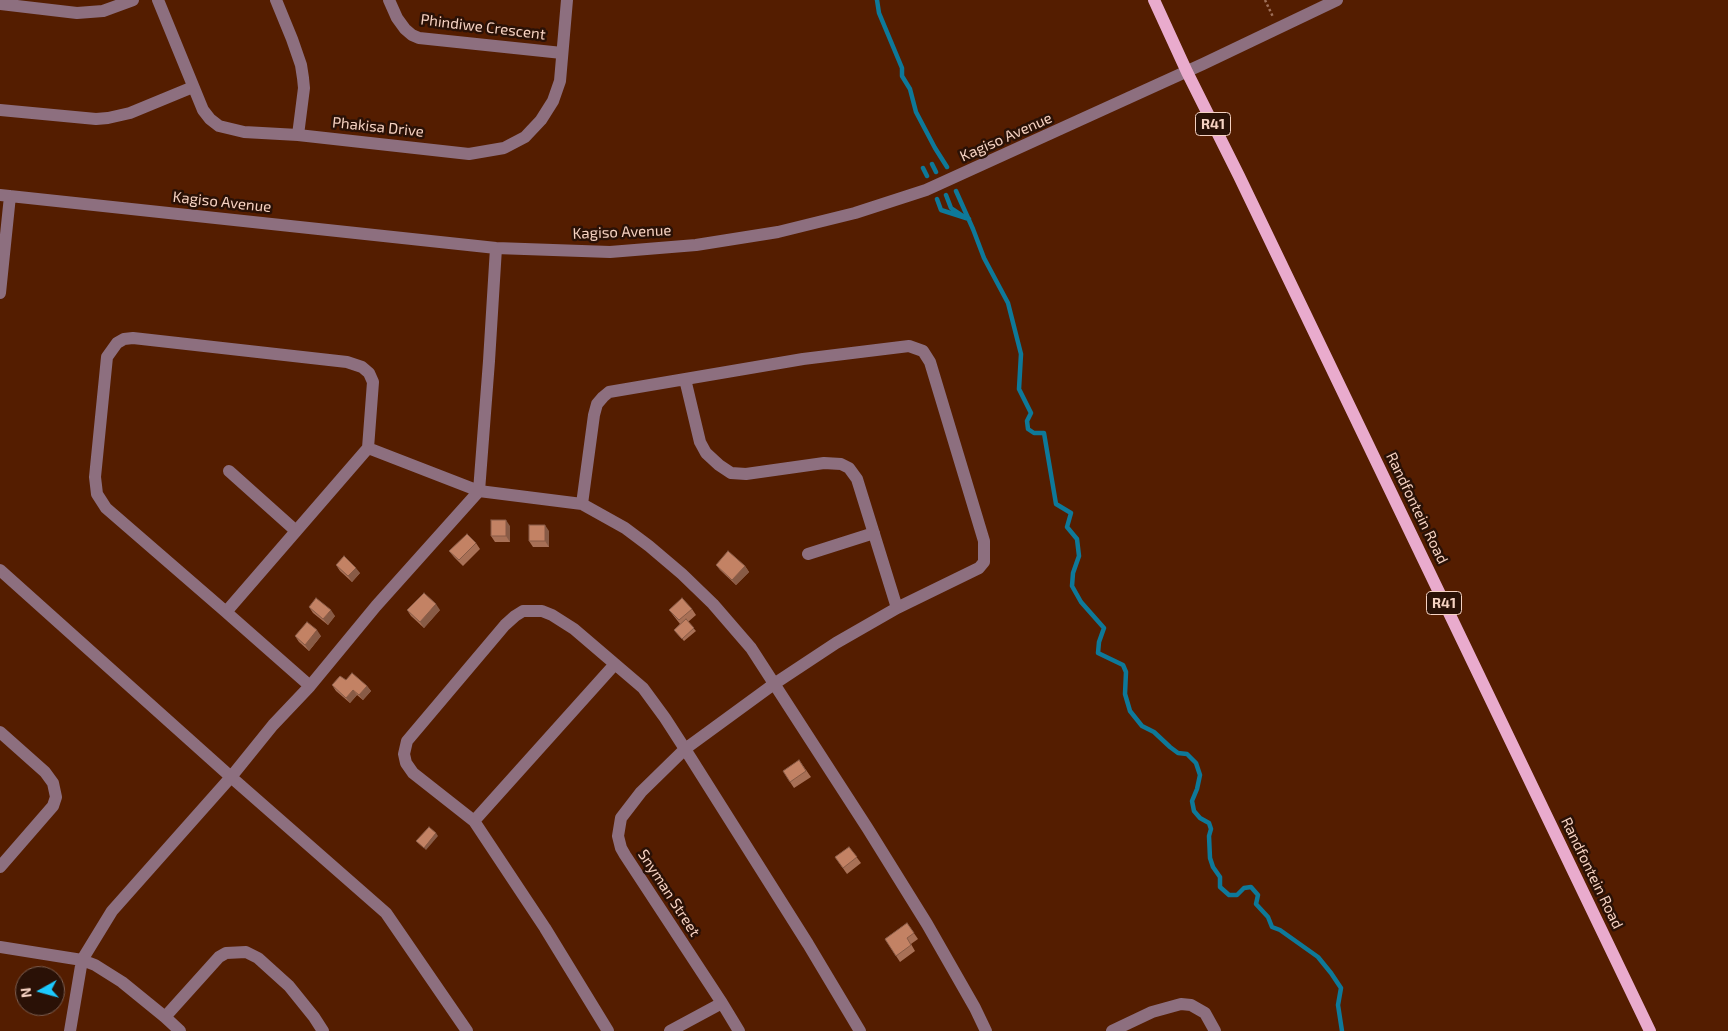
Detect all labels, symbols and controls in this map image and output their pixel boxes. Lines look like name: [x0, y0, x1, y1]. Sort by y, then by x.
street label: Phindiwe Crescent: [419, 10, 547, 44]
street label: Kagiso Avenue: [957, 109, 1055, 165]
road number: R41: [1196, 112, 1230, 136]
street label: Phakisa Drive: [331, 113, 425, 141]
street label: Kagiso Avenue: [172, 188, 272, 216]
street label: Kagiso Avenue: [572, 221, 672, 243]
street label: Randfontein Road: [1382, 449, 1452, 567]
road number: R41: [1426, 592, 1462, 614]
street label: Randfontein Road: [1557, 814, 1627, 932]
street label: Snyman Street: [634, 846, 704, 940]
north arrow: [15, 966, 65, 1016]
text: N: [17, 987, 35, 999]

